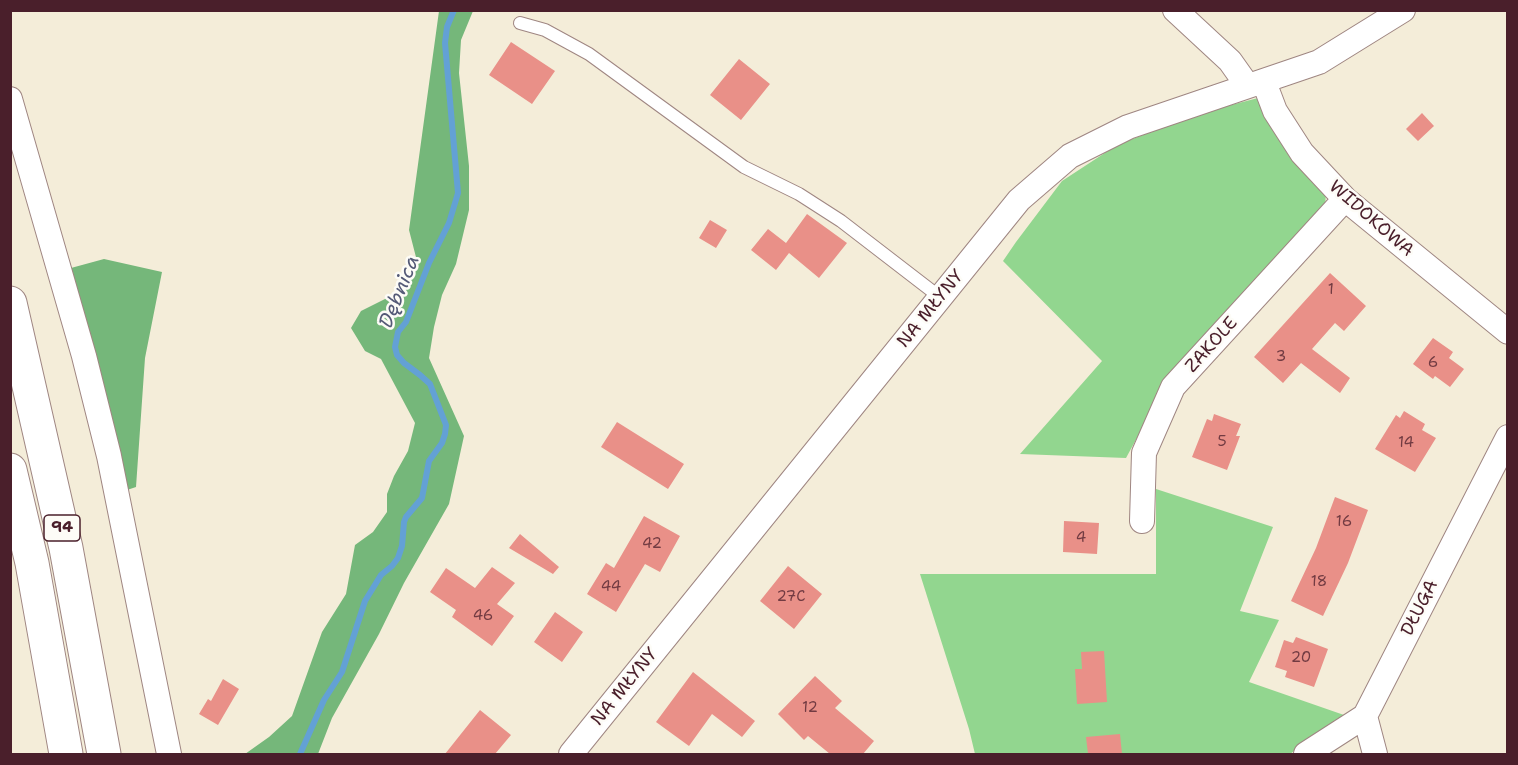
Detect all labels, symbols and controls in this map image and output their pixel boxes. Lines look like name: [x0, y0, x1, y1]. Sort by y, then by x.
street label: WIDOKOWA: [1324, 176, 1418, 262]
water label: Dębnica: [375, 252, 425, 332]
street label: NA MŁYNY: [893, 266, 969, 352]
house number: 1: [1328, 281, 1334, 299]
street label: ZAKOLE: [1181, 313, 1243, 377]
house number: 3: [1276, 348, 1286, 366]
house number: 6: [1428, 354, 1438, 372]
house number: 5: [1217, 433, 1227, 451]
house number: 14: [1398, 434, 1414, 452]
house number: 16: [1336, 513, 1352, 531]
road number: 94: [44, 515, 80, 541]
house number: 4: [1076, 529, 1086, 547]
house number: 42: [642, 535, 662, 553]
house number: 18: [1311, 573, 1327, 591]
street label: DŁUGA: [1397, 577, 1443, 639]
house number: 44: [601, 578, 621, 596]
house number: 27C: [776, 588, 806, 606]
house number: 46: [473, 607, 493, 625]
street label: NA MŁYNY: [587, 644, 663, 730]
house number: 20: [1291, 649, 1311, 667]
house number: 12: [802, 699, 818, 717]

